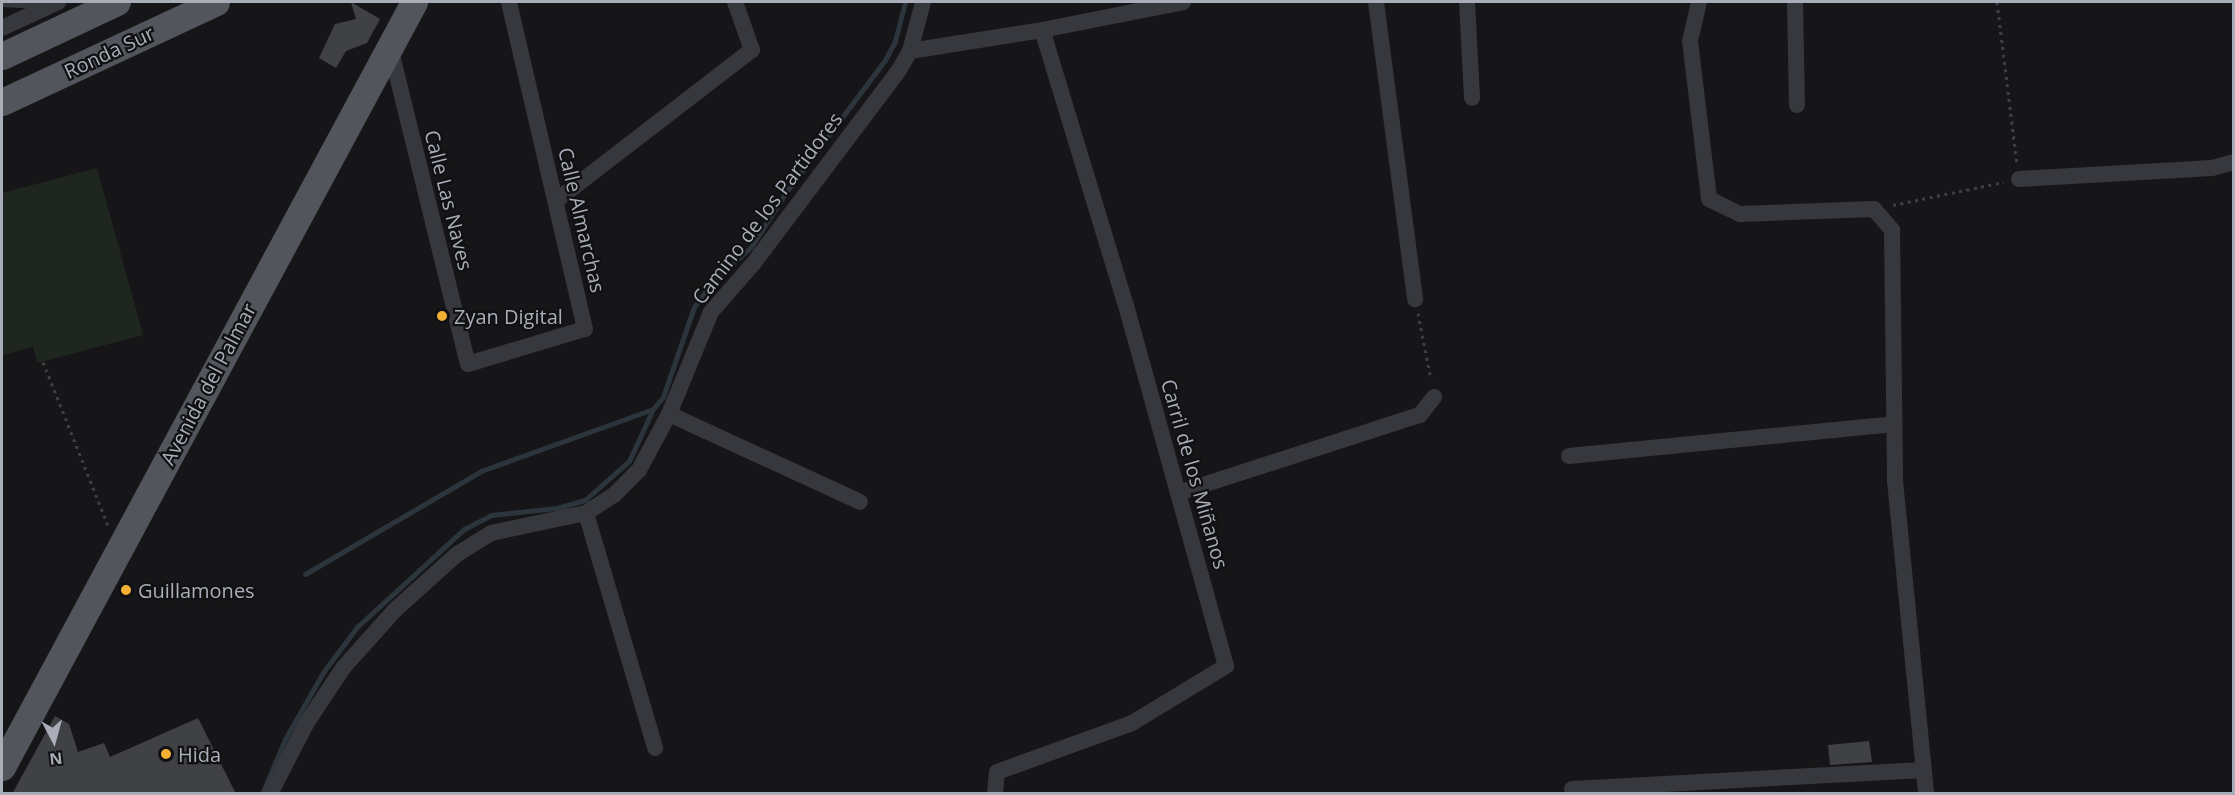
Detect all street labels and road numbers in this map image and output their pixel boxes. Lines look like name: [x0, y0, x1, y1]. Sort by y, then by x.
street label: Ronda Sur: [60, 21, 158, 83]
street label: Camino de los Partidores: [687, 107, 847, 309]
street label: Calle Las Naves: [420, 128, 478, 272]
street label: Calle Almarchas: [554, 145, 610, 295]
street label: Avenida del Palmar: [155, 299, 261, 469]
street label: Carril de los Miñanos: [1156, 376, 1234, 572]

